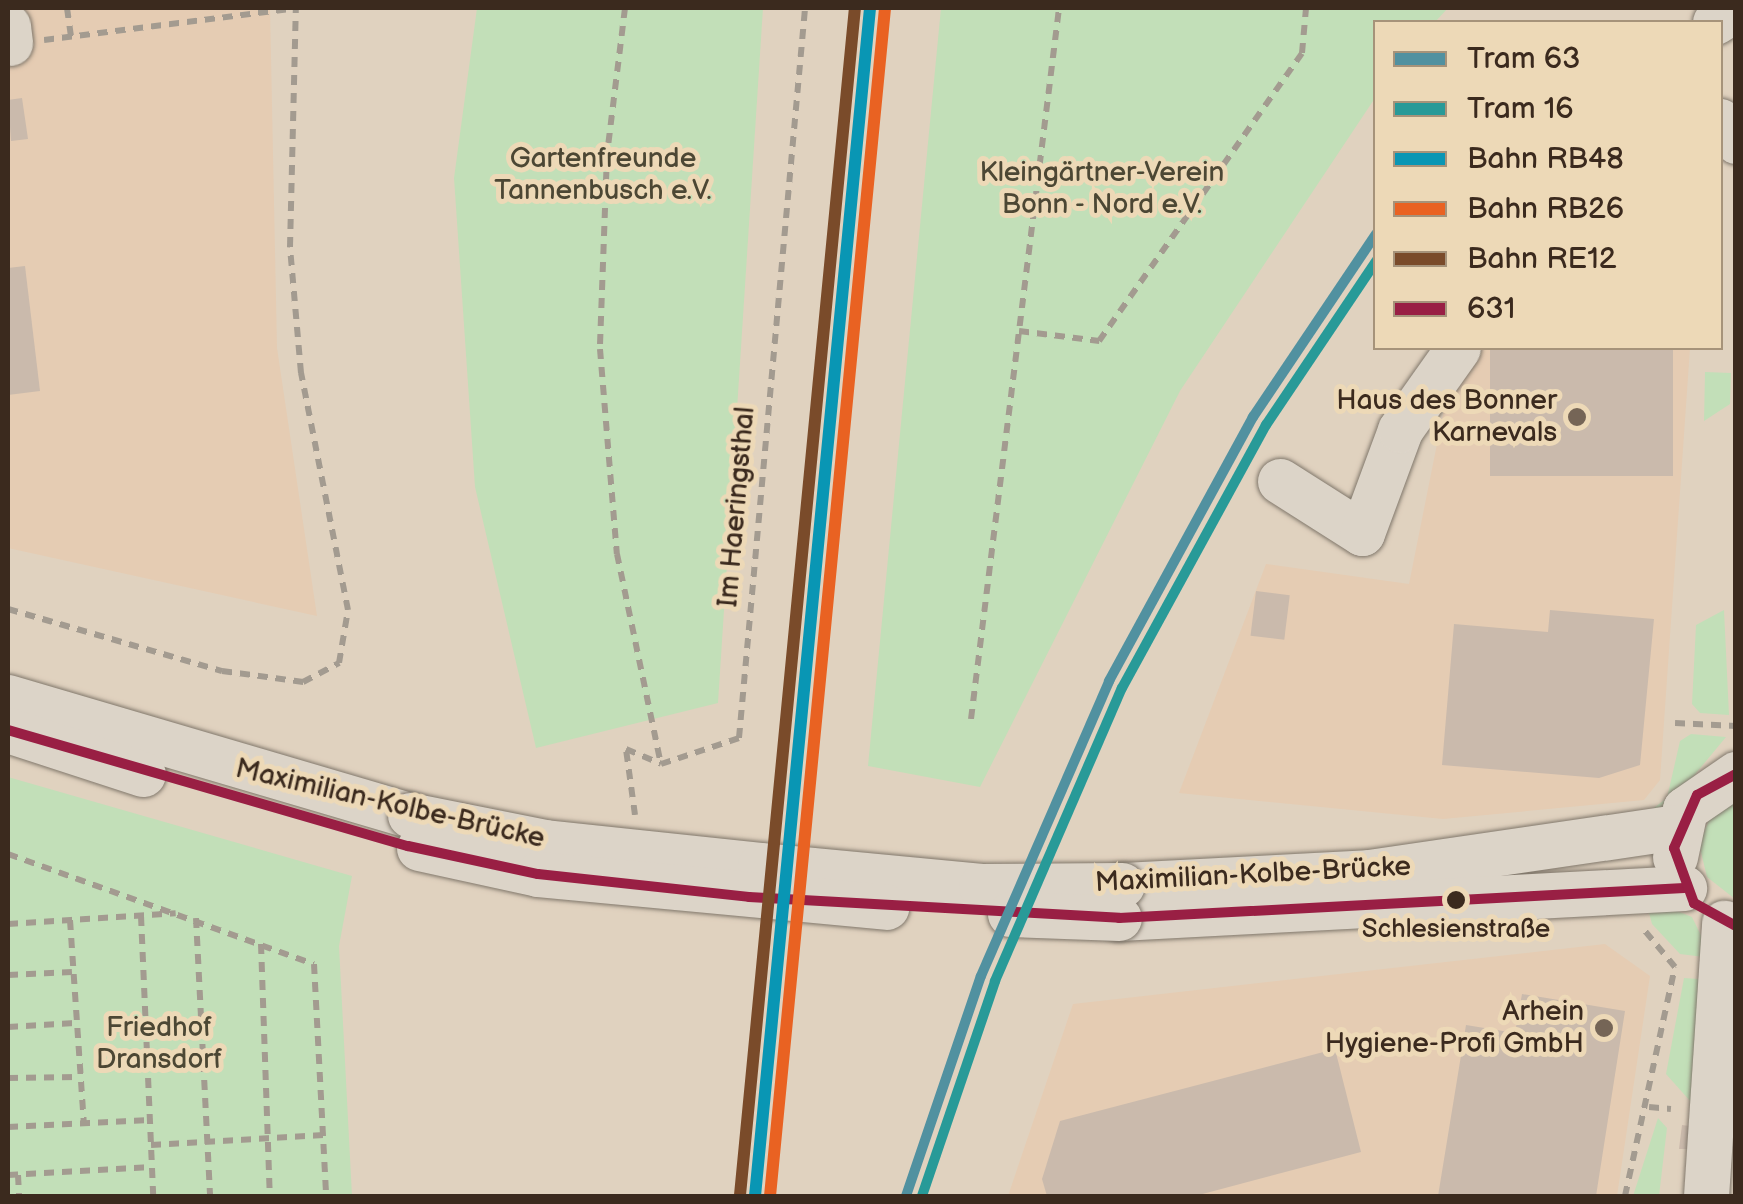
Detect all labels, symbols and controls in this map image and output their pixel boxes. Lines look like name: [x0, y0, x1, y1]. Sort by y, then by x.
legend: [1373, 20, 1723, 350]
text: Tram 63: [1467, 41, 1580, 77]
text: Tram 16: [1467, 91, 1574, 127]
text: Bahn RB48: [1467, 141, 1624, 177]
park label: Gartenfreunde Tannenbusch e.V.: [494, 142, 712, 208]
park label: Kleingärtner-Verein Bonn - Nord e.V.: [980, 156, 1224, 222]
text: Bahn RB26: [1467, 191, 1624, 227]
text: Bahn RE12: [1467, 241, 1617, 277]
text: 631: [1467, 291, 1515, 327]
place label: Haus des Bonner Karnevals: [1336, 384, 1557, 450]
street label: Im Haeringsthal: [712, 405, 762, 609]
marker: Haus des Bonner Karnevals: [1566, 406, 1588, 428]
street label: Maximilian-Kolbe-Brücke: [232, 752, 548, 856]
street label: Maximilian-Kolbe-Brücke: [1094, 850, 1412, 900]
marker: Schlesienstraße: [1446, 890, 1466, 910]
place label: Schlesienstraße: [1362, 914, 1550, 946]
place label: Arhein Hygiene-Profi GmbH: [1325, 995, 1584, 1061]
park label: Friedhof Dransdorf: [96, 1011, 222, 1077]
marker: Arhein Hygiene-Profi GmbH: [1593, 1017, 1615, 1039]

